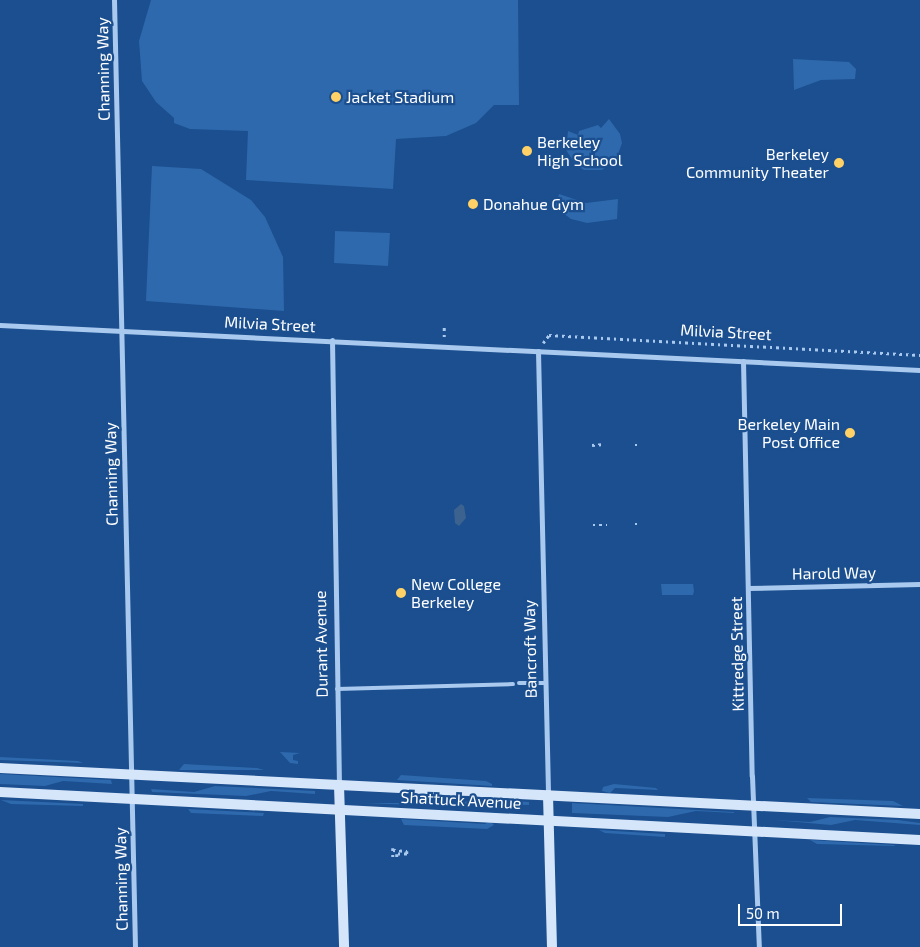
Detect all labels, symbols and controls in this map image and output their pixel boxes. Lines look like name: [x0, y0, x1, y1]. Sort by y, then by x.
street label: Channing Way: [92, 17, 114, 121]
place label: Jacket Stadium: [346, 87, 454, 107]
marker: Jacket Stadium: [330, 91, 342, 103]
place label: Berkeley High School: [537, 132, 622, 170]
place label: Berkeley Community Theater: [685, 144, 829, 182]
marker: Berkeley High School: [521, 145, 533, 157]
marker: Berkeley Community Theater: [833, 157, 845, 169]
place label: Donahue Gym: [483, 194, 584, 214]
marker: Donahue Gym: [467, 198, 479, 210]
street label: Milvia Street: [224, 312, 316, 336]
street label: Milvia Street: [680, 320, 772, 344]
place label: Berkeley Main Post Office: [737, 414, 840, 452]
street label: Channing Way: [100, 422, 122, 526]
marker: Berkeley Main Post Office: [844, 427, 856, 439]
street label: Harold Way: [792, 563, 876, 583]
place label: New College Berkeley: [411, 574, 501, 612]
marker: New College Berkeley: [395, 587, 407, 599]
street label: Durant Avenue: [310, 590, 332, 698]
street label: Kittredge Street: [726, 596, 748, 712]
street label: Bancroft Way: [520, 599, 540, 699]
street label: Shattuck Avenue: [400, 787, 522, 813]
street label: Channing Way: [110, 827, 132, 931]
scale bar: [740, 894, 844, 926]
text: 50 m: [746, 904, 780, 922]

